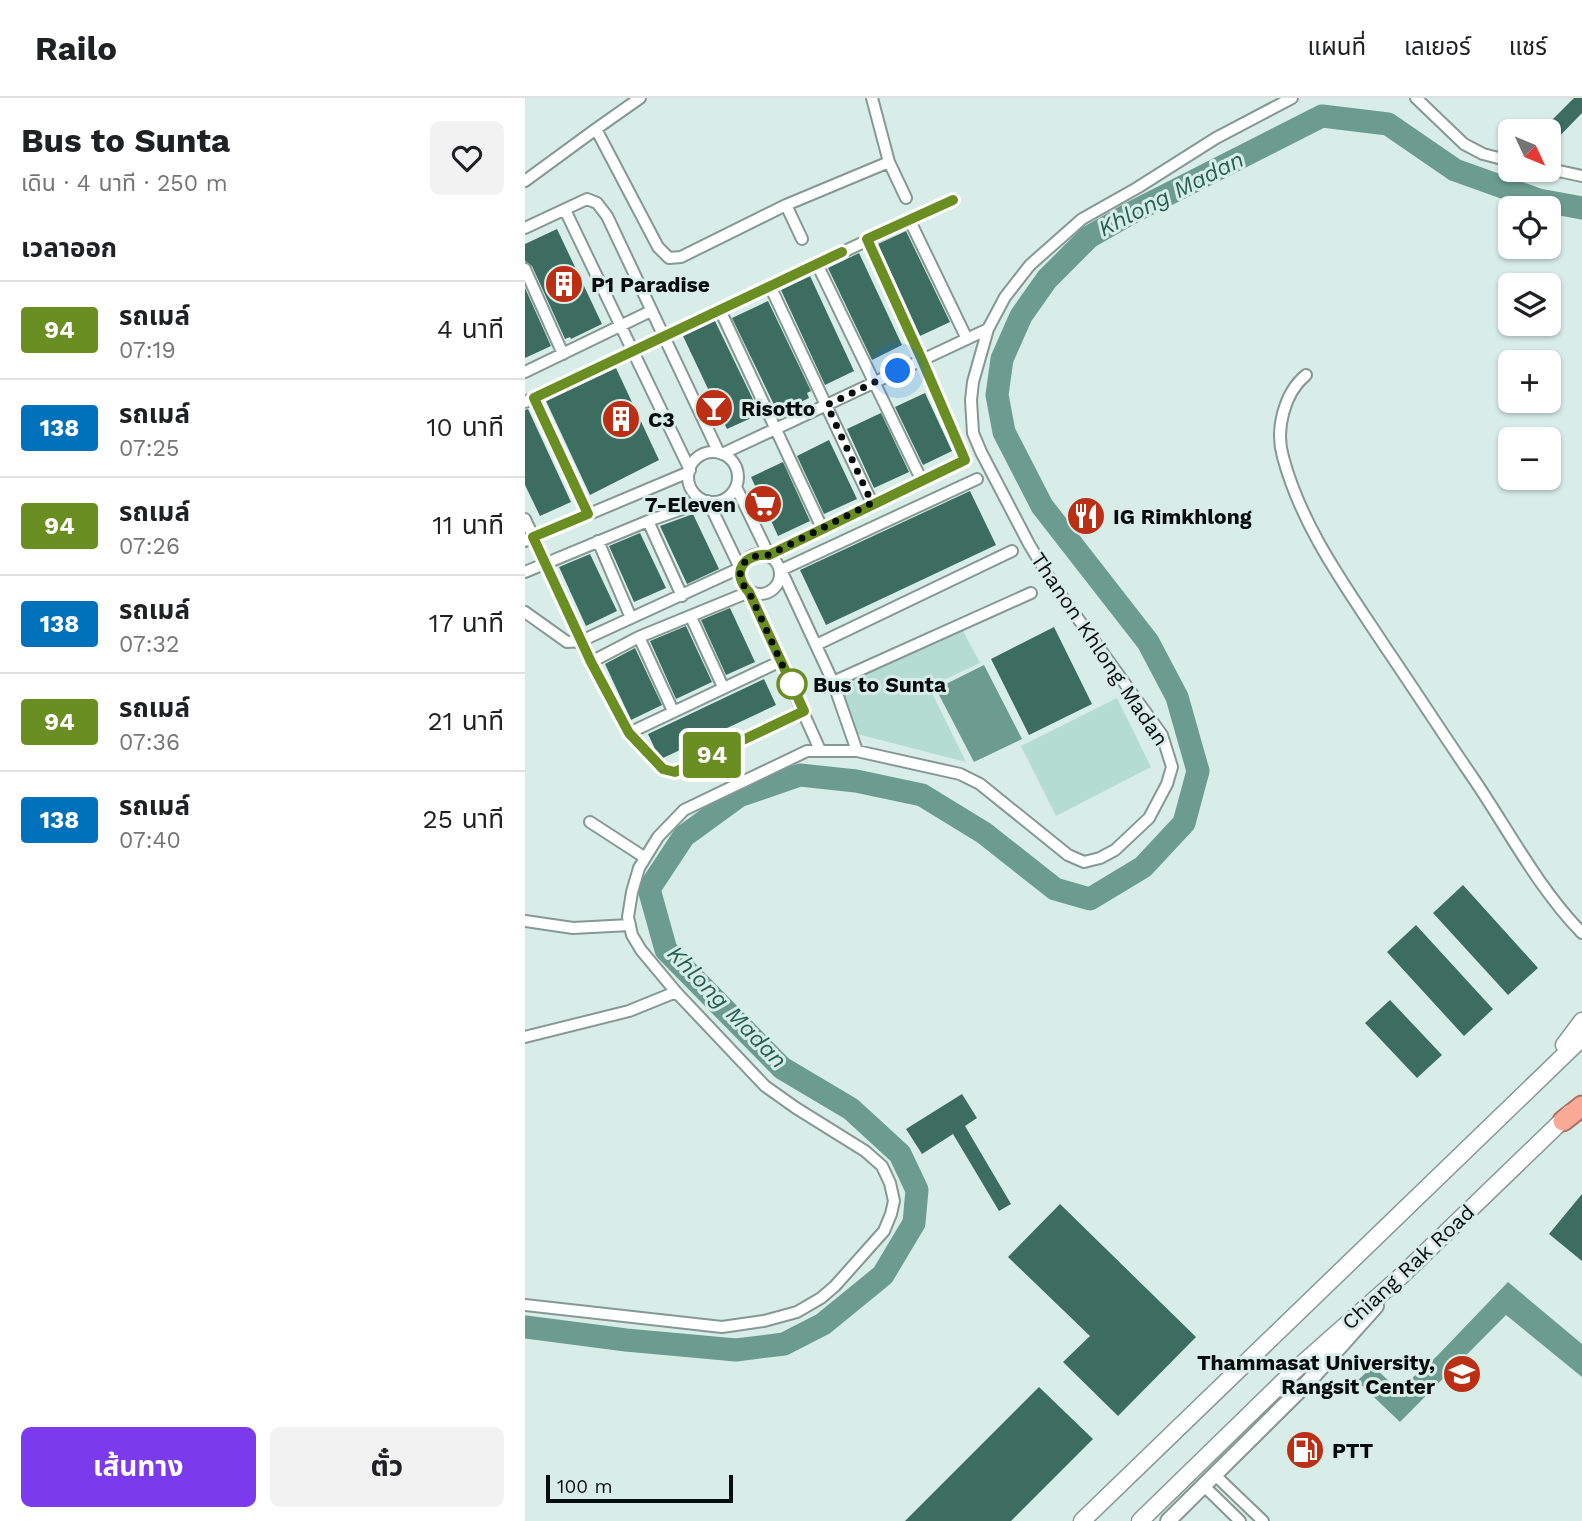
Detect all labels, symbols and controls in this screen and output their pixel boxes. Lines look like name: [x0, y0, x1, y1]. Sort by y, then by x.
text: Railo: [35, 29, 117, 68]
text: แผนที่: [1308, 33, 1366, 61]
text: เลเยอร์: [1404, 33, 1471, 61]
text: แชร์: [1509, 33, 1547, 61]
north arrow: [1498, 119, 1561, 182]
map controls: [1498, 119, 1561, 490]
text: Bus to Sunta: [21, 121, 230, 160]
button: heart: [430, 121, 504, 195]
water label: Khlong Madan: [1094, 146, 1248, 242]
text: เดิน · 4 นาที · 250 m: [21, 170, 228, 197]
button: locate: [1498, 196, 1561, 259]
text: เวลาออก: [21, 233, 117, 263]
building icon: P1 Paradise: [543, 263, 585, 305]
place label: P1 Paradise: [591, 272, 710, 297]
button: layers: [1498, 273, 1561, 336]
text: รถเมล์: [119, 301, 190, 331]
text: 4 นาที: [437, 314, 504, 344]
text: 94: [44, 316, 75, 344]
text: 07:19: [119, 337, 176, 364]
button: +: [1498, 350, 1561, 413]
your location: [880, 353, 915, 388]
bar icon: Risotto: [693, 387, 735, 429]
place label: Risotto: [741, 396, 815, 421]
building icon: C3: [600, 398, 642, 440]
text: รถเมล์: [119, 399, 190, 429]
place label: C3: [648, 407, 675, 432]
text: 10 นาที: [426, 412, 504, 442]
text: 138: [40, 414, 79, 442]
button: −: [1498, 427, 1561, 490]
text: 07:25: [119, 435, 179, 462]
supermarket icon: 7-Eleven: [742, 483, 784, 525]
place label: 7-Eleven: [645, 492, 736, 517]
restaurant icon: IG Rimkhlong: [1065, 495, 1107, 537]
text: รถเมล์: [119, 497, 190, 527]
place label: IG Rimkhlong: [1113, 504, 1252, 529]
text: 11 นาที: [433, 510, 504, 540]
text: 94: [44, 512, 75, 540]
text: 07:26: [119, 533, 180, 560]
street label: Thanon Khlong Madan: [1026, 548, 1174, 750]
text: รถเมล์: [119, 595, 190, 625]
text: 17 นาที: [429, 608, 504, 638]
text: 138: [40, 610, 79, 638]
text: 07:32: [119, 631, 179, 658]
marker: Bus to Sunta: [777, 669, 807, 699]
place label: Bus to Sunta: [813, 672, 947, 697]
text: รถเมล์: [119, 693, 190, 723]
text: 21 นาที: [428, 706, 504, 736]
text: 94: [44, 708, 75, 736]
text: 07:36: [119, 729, 180, 756]
line badge: 94: [681, 732, 743, 778]
text: 94: [697, 741, 727, 769]
text: รถเมล์: [119, 791, 190, 821]
text: 25 นาที: [423, 804, 504, 834]
text: 138: [40, 806, 79, 834]
text: 07:40: [119, 827, 181, 854]
water label: Khlong Madan: [662, 940, 792, 1074]
street label: Chiang Rak Road: [1337, 1199, 1479, 1335]
place label: Thammasat University, Rangsit Center: [1197, 1350, 1435, 1399]
school or university icon: Thammasat University, Rangsit Center: [1441, 1353, 1483, 1395]
button: เส้นทาง: [21, 1427, 256, 1507]
button: ตั๋ว: [270, 1427, 504, 1507]
fuel station icon: PTT: [1284, 1429, 1326, 1471]
place label: PTT: [1332, 1438, 1373, 1463]
scale bar: [546, 1472, 733, 1504]
text: 100 m: [557, 1475, 613, 1498]

